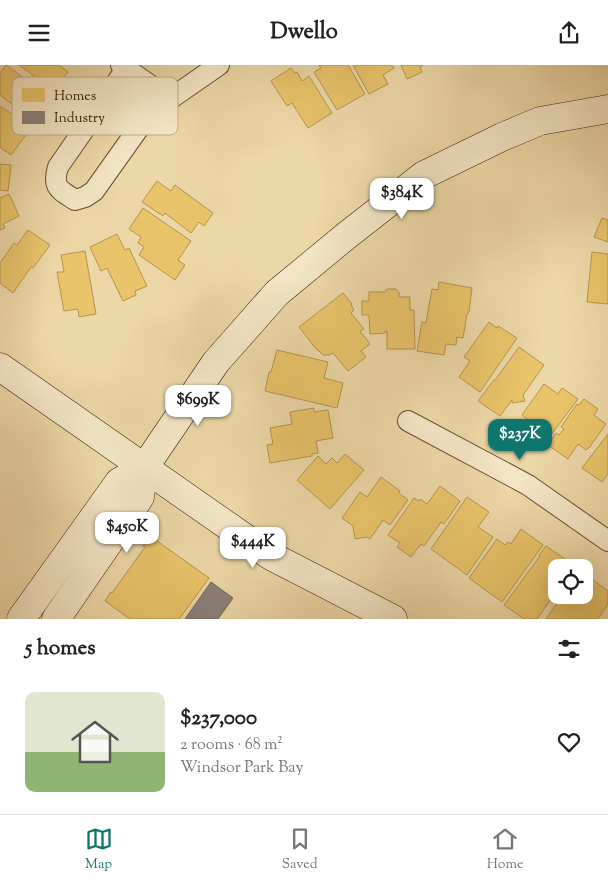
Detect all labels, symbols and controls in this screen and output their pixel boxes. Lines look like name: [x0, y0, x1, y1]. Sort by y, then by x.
text: Dwello: [270, 17, 338, 49]
icon: menu: [25, 19, 53, 47]
icon: share: [555, 19, 583, 47]
legend: [12, 77, 178, 135]
text: Homes: [54, 87, 96, 107]
text: Industry: [54, 109, 105, 129]
pin: $384K: [367, 177, 437, 220]
text: $384K: [381, 182, 423, 205]
pin: $699K: [163, 385, 233, 427]
text: $699K: [176, 389, 220, 412]
pin: $237K: [485, 419, 555, 461]
text: $237K: [499, 423, 541, 446]
pin: $450K: [92, 511, 162, 554]
text: $450K: [106, 516, 148, 539]
pin: $444K: [218, 527, 288, 569]
text: $444K: [231, 531, 275, 554]
map controls: [548, 559, 593, 604]
button: locate: [548, 559, 593, 604]
text: 5 homes: [25, 634, 95, 664]
icon: filters: [555, 635, 583, 663]
text: $237,000: [180, 704, 257, 734]
icon: home: [65, 712, 125, 772]
icon: heart: [555, 728, 583, 756]
text: 2 rooms · 68 m²: [180, 734, 283, 757]
text: Windsor Park Bay: [180, 757, 303, 780]
tab: Map: [85, 825, 113, 875]
tab: Saved: [282, 825, 318, 875]
tab: Home: [487, 825, 523, 875]

